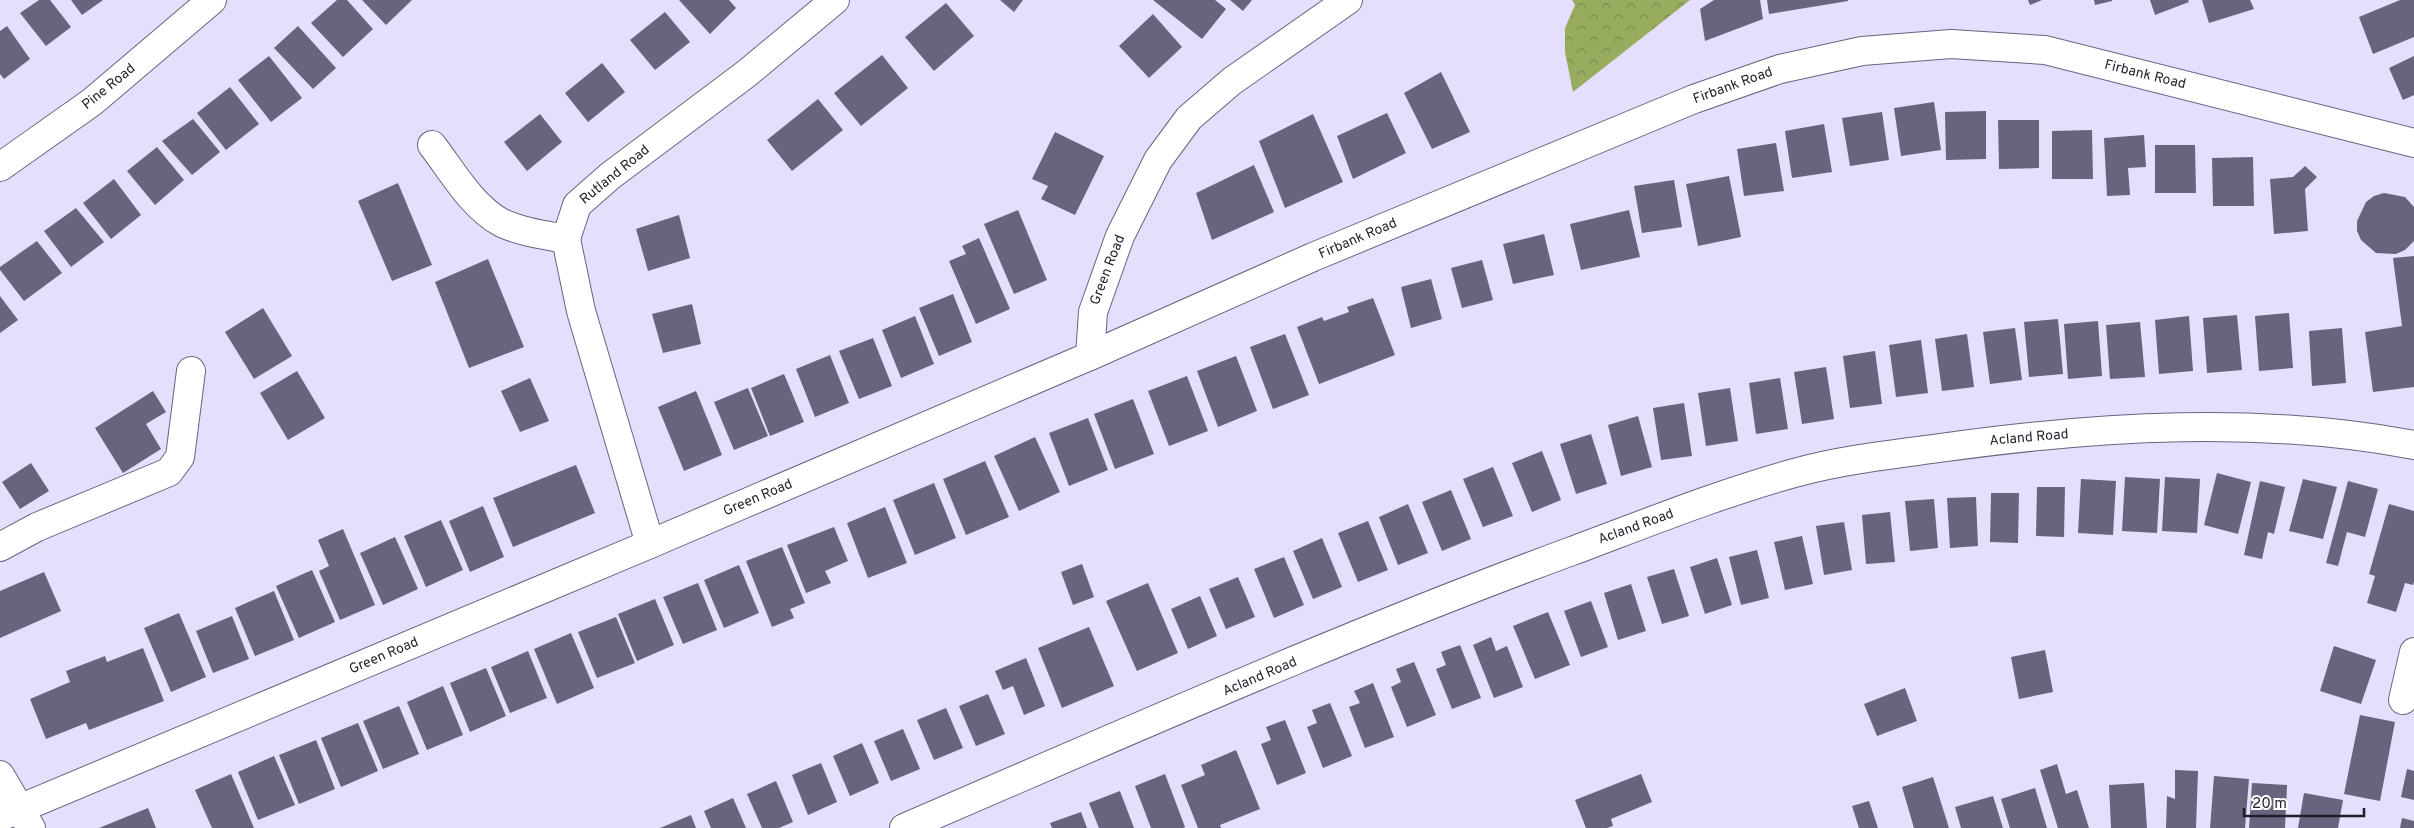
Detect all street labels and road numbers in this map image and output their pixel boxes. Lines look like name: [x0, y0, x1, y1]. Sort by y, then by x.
street label: Firbank Road: [2102, 57, 2188, 93]
street label: Pine Road: [79, 60, 139, 114]
street label: Firbank Road: [1691, 64, 1775, 108]
street label: Rutland Road: [577, 142, 653, 208]
street label: Firbank Road: [1316, 215, 1400, 263]
street label: Green Road: [1087, 233, 1129, 307]
street label: Acland Road: [1989, 426, 2069, 450]
street label: Green Road: [721, 476, 795, 520]
street label: Acland Road: [1596, 505, 1676, 549]
street label: Green Road: [347, 634, 421, 678]
street label: Acland Road: [1220, 654, 1300, 700]

